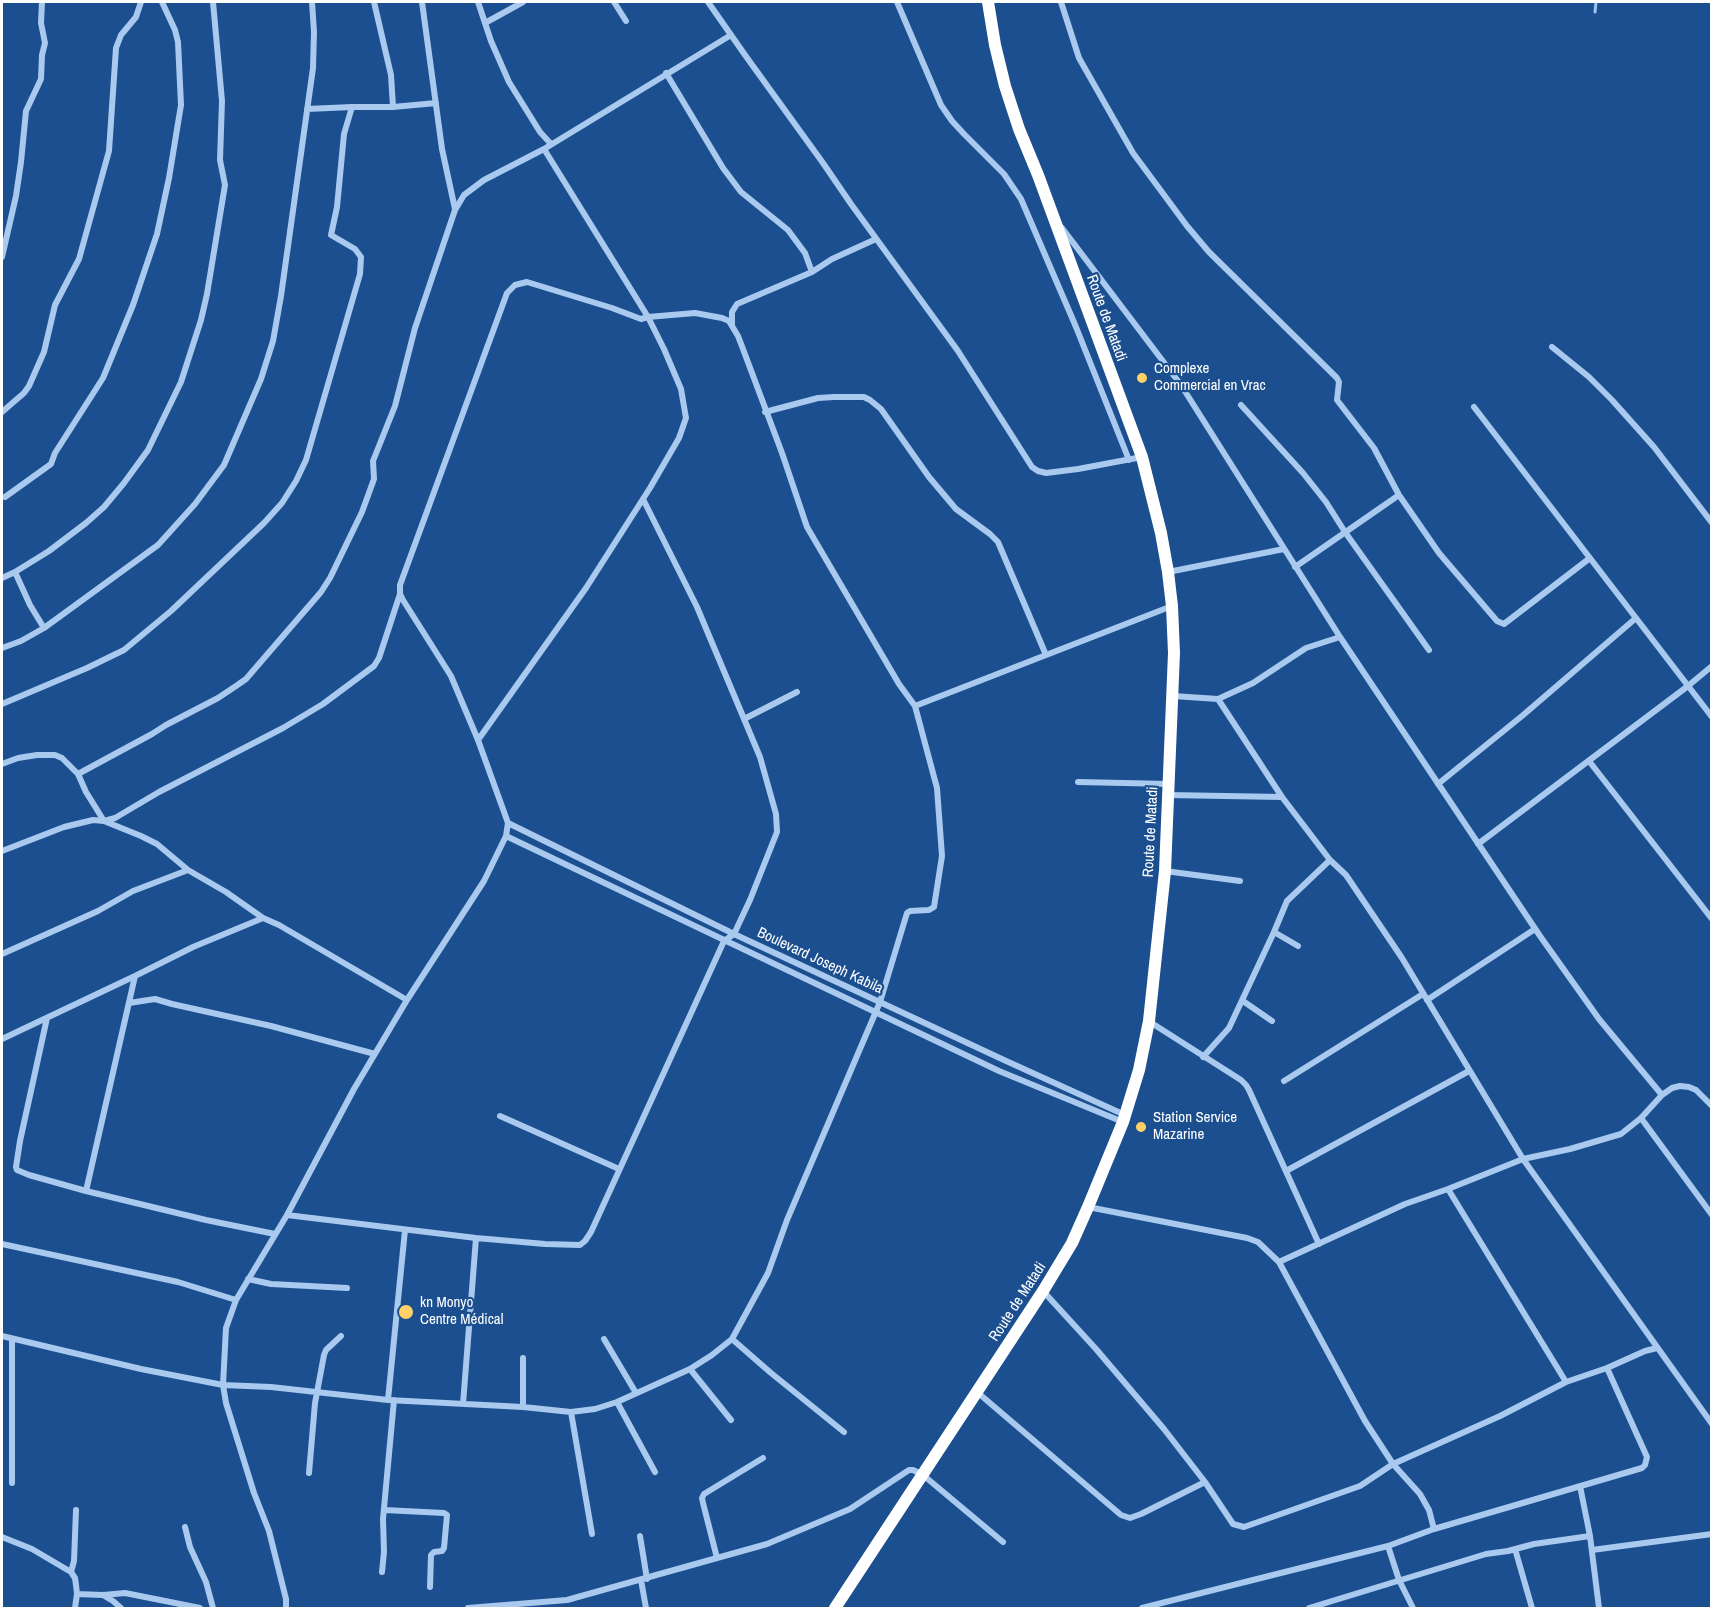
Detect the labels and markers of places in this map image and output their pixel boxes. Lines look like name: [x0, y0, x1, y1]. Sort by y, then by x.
place label: Complexe Commercial en Vrac: [1154, 360, 1266, 395]
marker: Complexe Commercial en Vrac: [1135, 371, 1149, 385]
place label: Station Service Mazarine: [1153, 1109, 1237, 1144]
marker: Station Service Mazarine: [1134, 1120, 1148, 1134]
place label: kn Monyo Centre Médical: [420, 1294, 503, 1329]
marker: kn Monyo Centre Médical: [397, 1303, 415, 1321]

